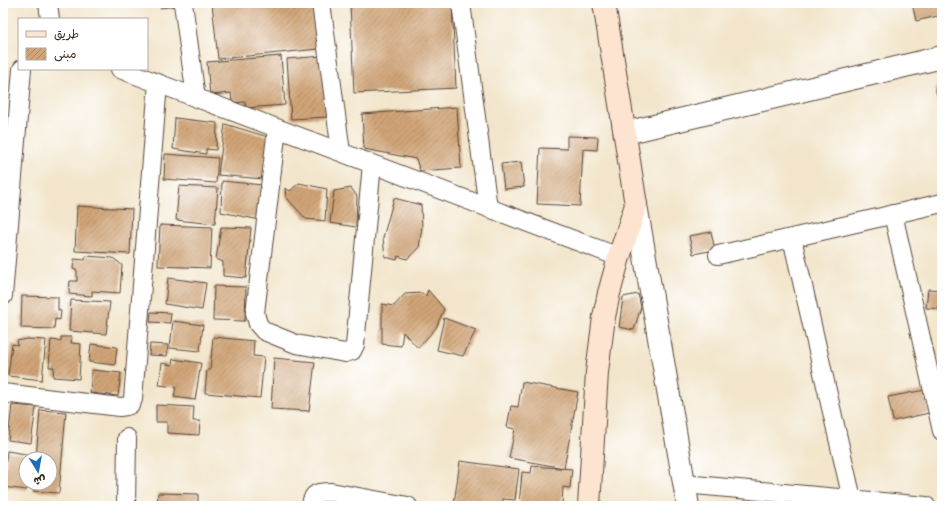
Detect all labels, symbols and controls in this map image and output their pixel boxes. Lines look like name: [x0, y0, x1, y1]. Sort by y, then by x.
legend: [18, 18, 148, 70]
text: طريق: [54, 26, 79, 41]
text: مبنى: [54, 46, 77, 62]
north arrow: [18, 451, 58, 491]
text: ش: [33, 473, 47, 489]

